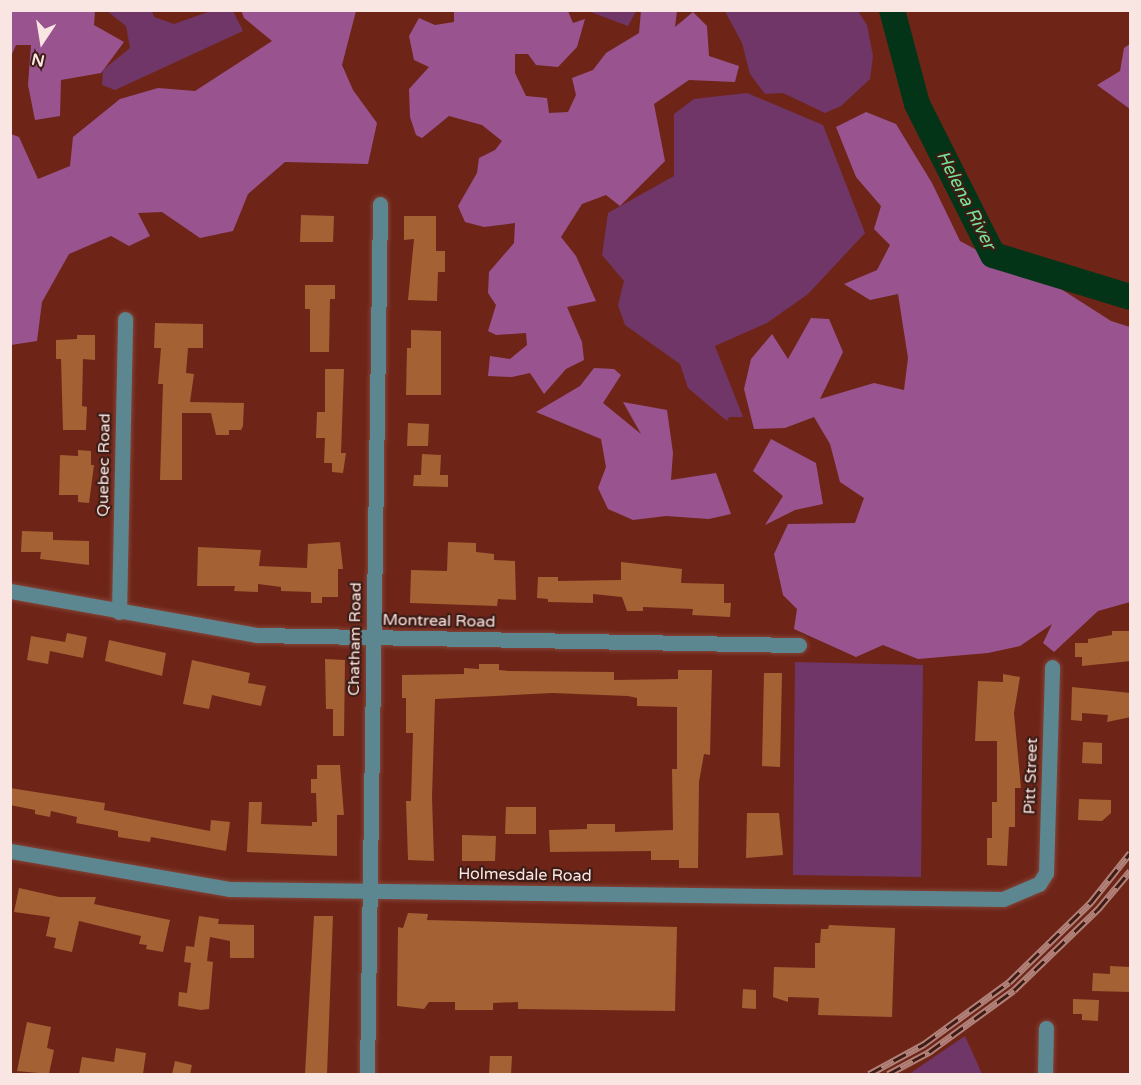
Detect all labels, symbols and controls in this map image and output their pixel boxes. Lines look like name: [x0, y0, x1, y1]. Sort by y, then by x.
north arrow: [12, 12, 72, 72]
text: N: [30, 48, 47, 71]
water label: Helena River: [932, 147, 1000, 253]
street label: Quebec Road: [93, 413, 115, 517]
street label: Chatham Road: [344, 582, 366, 696]
street label: Montreal Road: [382, 610, 496, 632]
street label: Pitt Street: [1020, 737, 1042, 815]
street label: Holmesdale Road: [458, 864, 592, 886]

